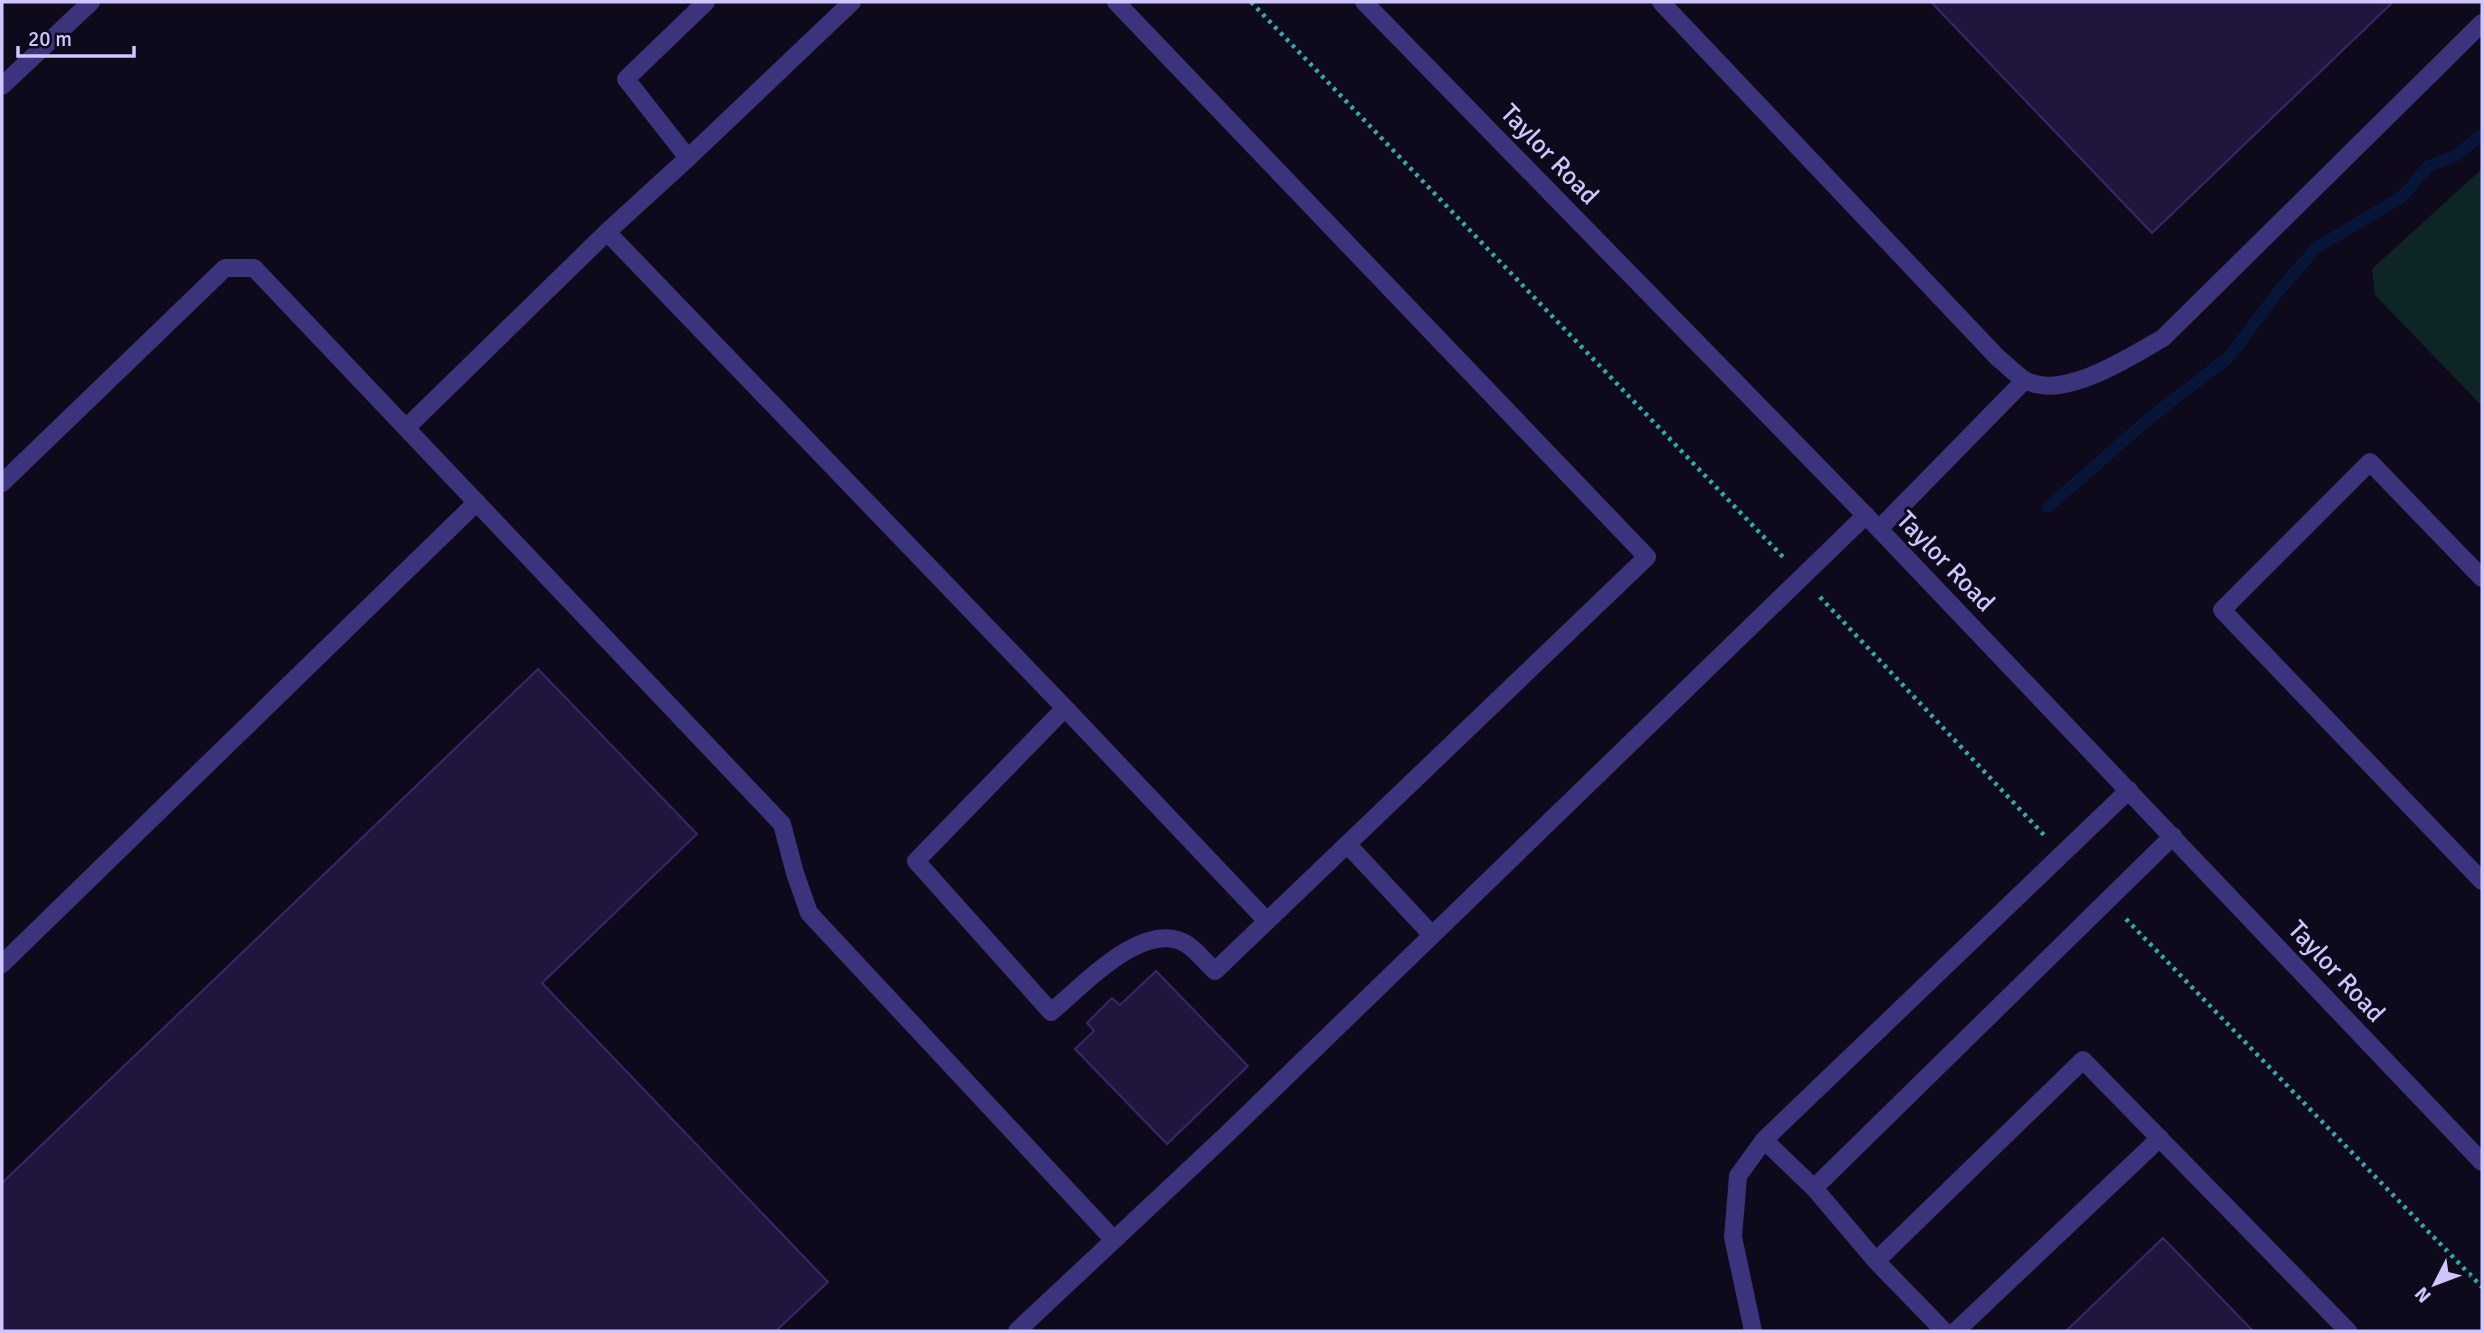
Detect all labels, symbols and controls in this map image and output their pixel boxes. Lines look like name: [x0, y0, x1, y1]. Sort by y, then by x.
scale bar: [18, 14, 133, 58]
text: 20 m: [28, 26, 72, 52]
street label: Taylor Road: [1493, 98, 1605, 212]
street label: Taylor Road: [1889, 505, 2001, 619]
street label: Taylor Road: [2281, 914, 2392, 1029]
north arrow: [2400, 1249, 2470, 1319]
text: N: [2410, 1282, 2436, 1308]

